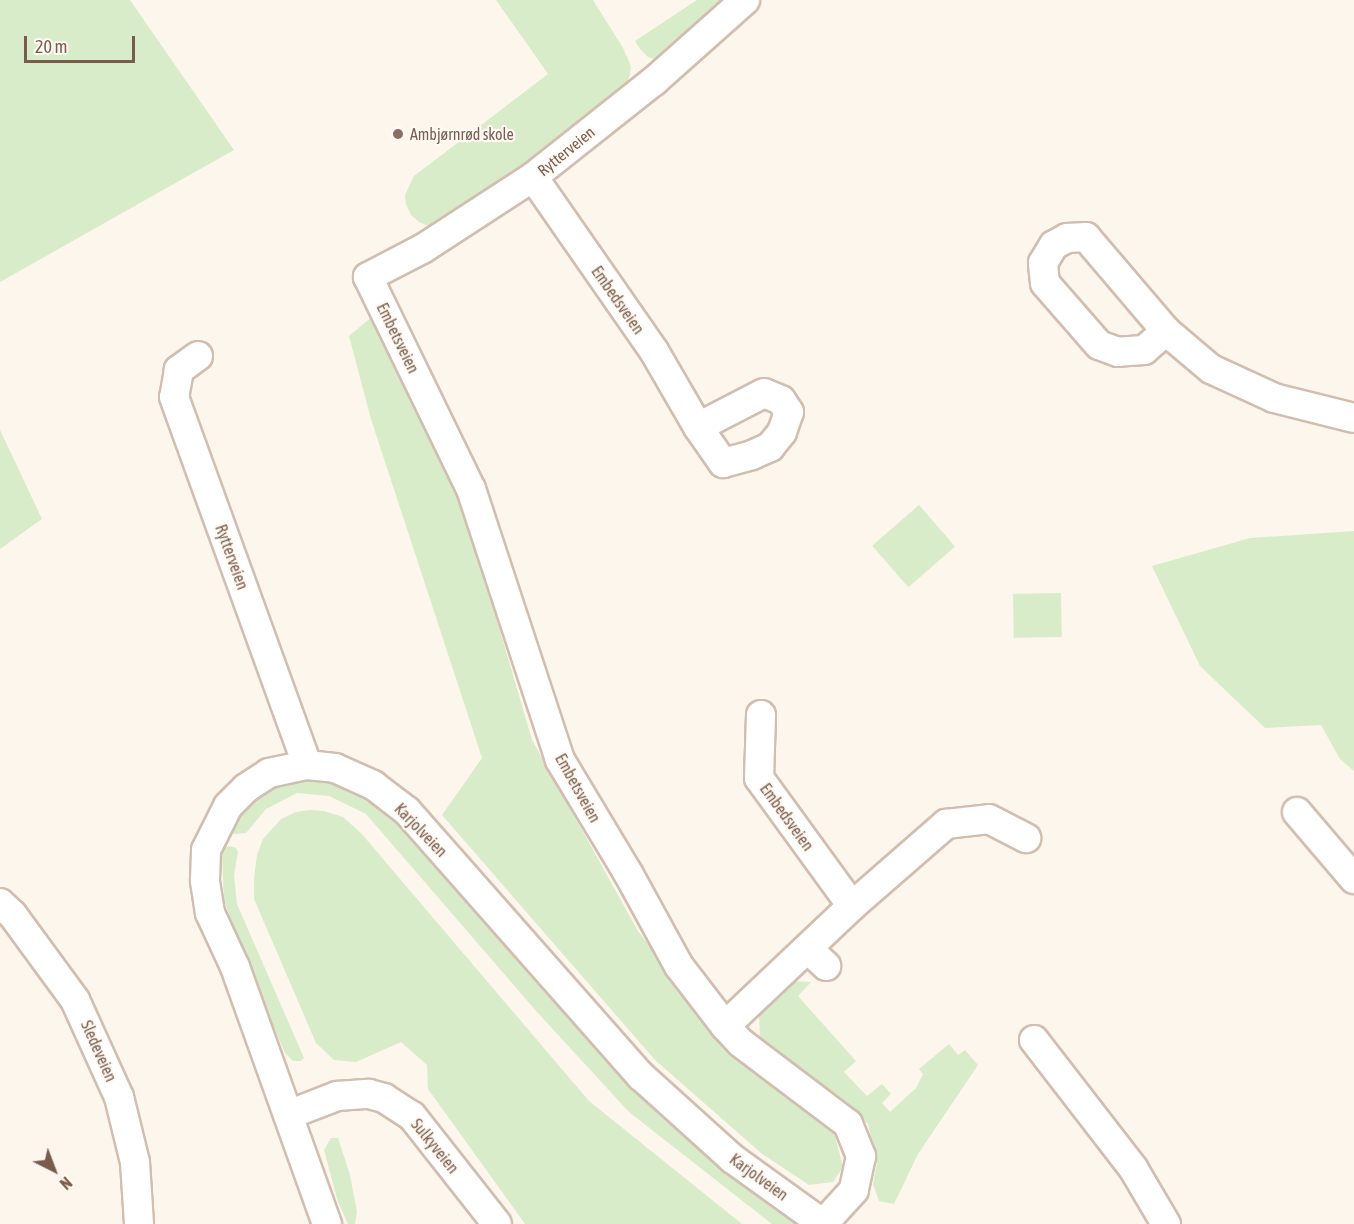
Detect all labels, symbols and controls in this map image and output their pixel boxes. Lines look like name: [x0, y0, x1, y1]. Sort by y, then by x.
scale bar: [27, 24, 138, 62]
text: 20 m: [35, 36, 67, 57]
street label: Rytterveien: [534, 122, 598, 180]
place label: Ambjørnrød skole: [410, 124, 514, 144]
marker: Ambjørnrød skole: [391, 127, 405, 141]
street label: Embedsveien: [588, 262, 648, 338]
street label: Embetsveien: [373, 300, 423, 376]
street label: Rytterveien: [211, 522, 253, 592]
street label: Embetsveien: [551, 750, 605, 826]
street label: Embedsveien: [756, 780, 818, 854]
street label: Karjolveien: [391, 799, 451, 861]
street label: Sledeveien: [77, 1017, 121, 1085]
street label: Sulkyveien: [407, 1115, 463, 1177]
north arrow: [24, 1140, 84, 1200]
street label: Karjolveien: [726, 1149, 792, 1205]
text: N: [57, 1174, 76, 1193]

